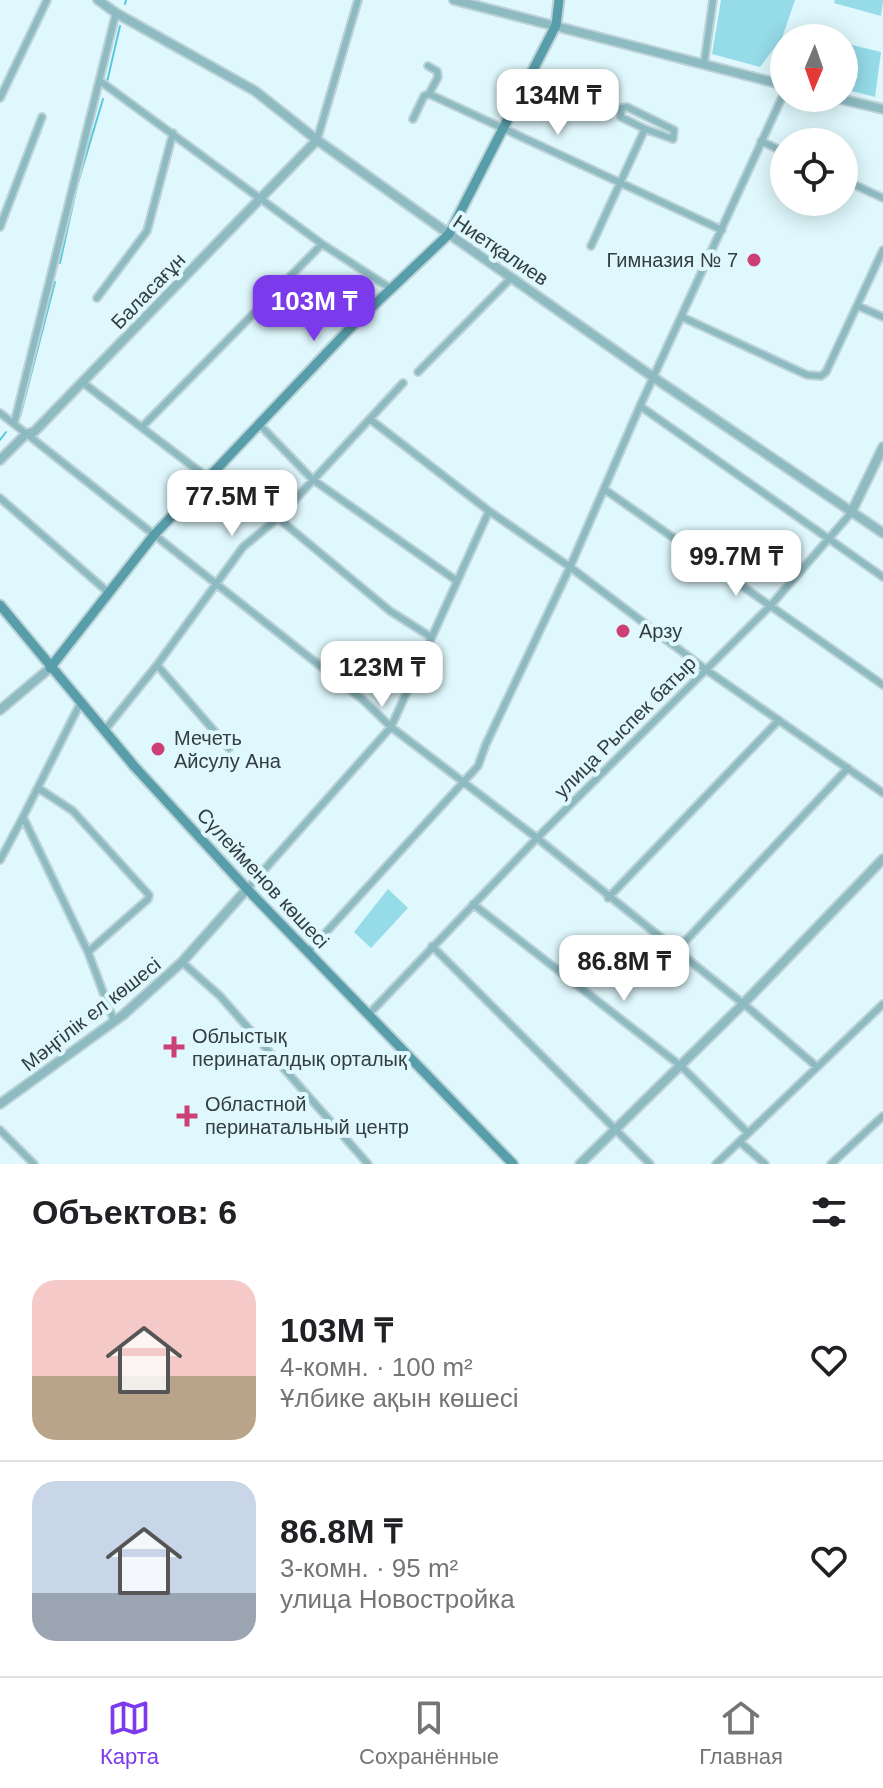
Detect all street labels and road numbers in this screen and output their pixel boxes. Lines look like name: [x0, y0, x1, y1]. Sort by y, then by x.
street label: Ниетқалиев: [449, 210, 553, 290]
street label: Баласағұн: [107, 249, 189, 333]
street label: улица Рыспек батыр: [550, 652, 700, 802]
street label: Сүлейменов көшесі: [193, 804, 333, 952]
street label: Мәңгілік ел көшесі: [17, 953, 165, 1075]

